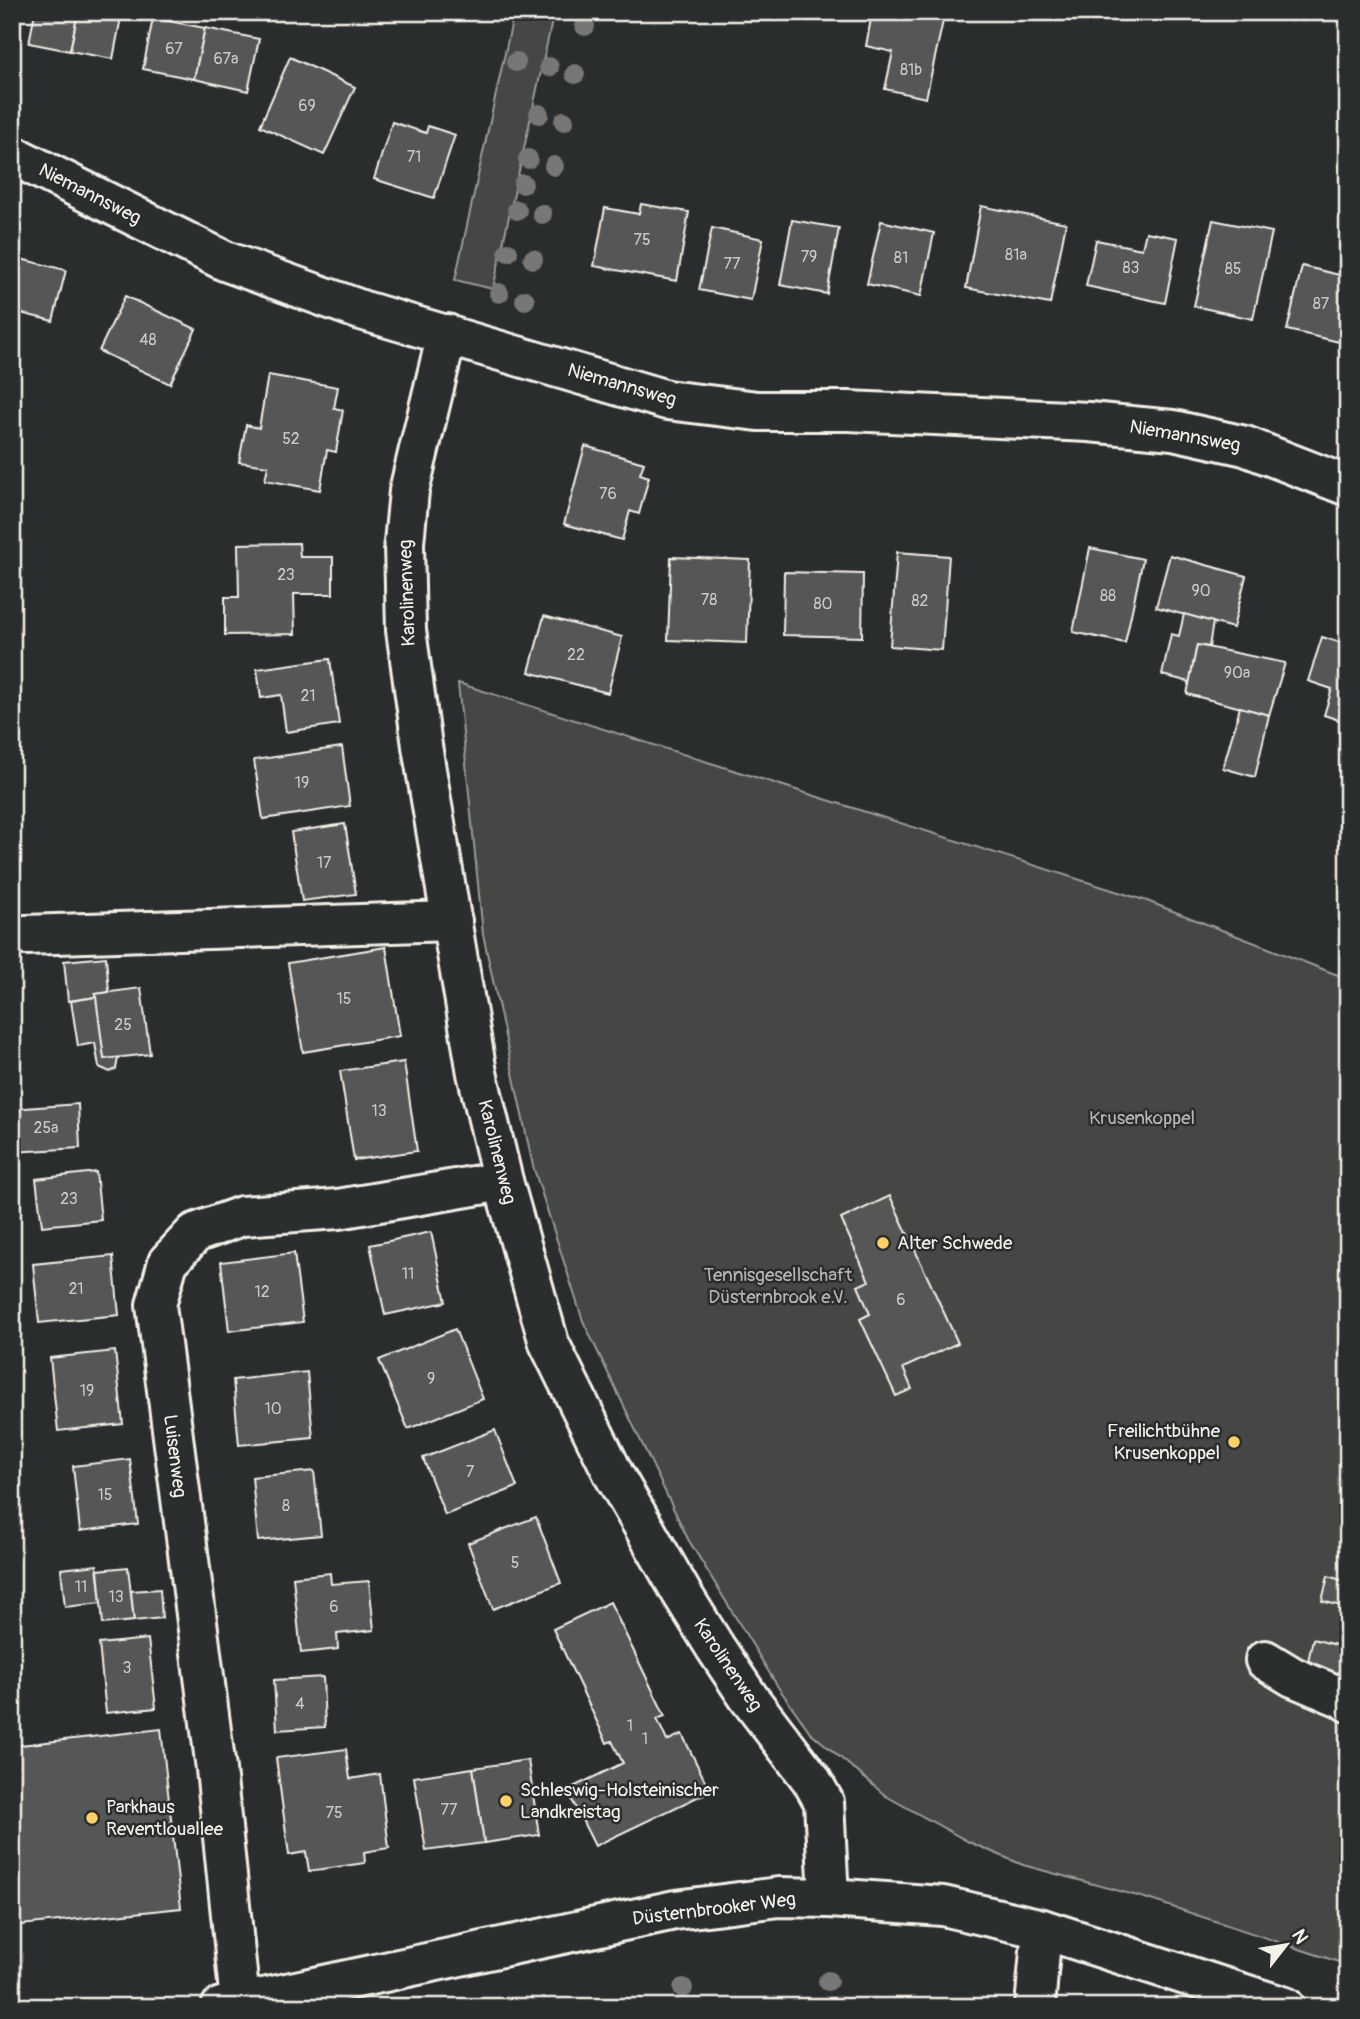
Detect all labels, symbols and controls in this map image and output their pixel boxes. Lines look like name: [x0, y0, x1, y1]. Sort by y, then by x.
house number: 67: [165, 39, 183, 59]
house number: 67a: [213, 49, 239, 69]
house number: 81b: [900, 60, 922, 80]
house number: 69: [298, 96, 316, 116]
house number: 71: [407, 147, 421, 167]
street label: Niemannsweg: [35, 158, 145, 230]
house number: 75: [633, 230, 651, 250]
house number: 81a: [1005, 245, 1027, 265]
house number: 79: [801, 247, 817, 267]
house number: 81: [894, 248, 908, 268]
house number: 77: [724, 254, 741, 274]
house number: 83: [1123, 258, 1140, 278]
house number: 85: [1225, 259, 1241, 279]
house number: 87: [1313, 294, 1330, 314]
house number: 48: [139, 330, 157, 350]
street label: Niemannsweg: [565, 358, 679, 412]
street label: Niemannsweg: [1128, 414, 1242, 458]
house number: 52: [282, 429, 300, 449]
house number: 76: [599, 484, 617, 504]
street label: Karolinenweg: [393, 539, 421, 647]
house number: 23: [277, 565, 295, 585]
house number: 90: [1191, 581, 1211, 601]
house number: 88: [1100, 586, 1116, 606]
house number: 78: [701, 590, 717, 610]
house number: 82: [911, 591, 929, 611]
house number: 80: [814, 594, 833, 614]
house number: 22: [567, 645, 585, 665]
house number: 90a: [1224, 663, 1250, 683]
house number: 21: [300, 686, 316, 706]
house number: 19: [295, 773, 309, 793]
house number: 17: [317, 853, 332, 873]
house number: 15: [337, 989, 351, 1009]
house number: 25: [114, 1015, 132, 1035]
street label: Karolinenweg: [472, 1097, 522, 1207]
house number: 13: [371, 1101, 387, 1121]
park label: Krusenkoppel: [1089, 1106, 1195, 1130]
house number: 25a: [33, 1118, 59, 1138]
house number: 23: [60, 1189, 78, 1209]
place label: Alter Schwede: [897, 1231, 1013, 1255]
marker: Alter Schwede: [875, 1235, 891, 1251]
park label: Tennisgesellschaft Düsternbrook e.V.: [704, 1263, 853, 1309]
house number: 11: [402, 1264, 414, 1284]
house number: 21: [68, 1279, 84, 1299]
house number: 12: [254, 1282, 270, 1302]
house number: 6: [896, 1290, 906, 1310]
house number: 9: [427, 1369, 435, 1389]
house number: 19: [80, 1381, 94, 1401]
house number: 10: [264, 1399, 282, 1419]
street label: Luisenweg: [158, 1413, 192, 1499]
place label: Freilichtbühne Krusenkoppel: [1107, 1419, 1221, 1465]
marker: Freilichtbühne Krusenkoppel: [1226, 1434, 1242, 1450]
house number: 7: [466, 1462, 475, 1482]
house number: 15: [98, 1485, 112, 1505]
house number: 8: [282, 1496, 290, 1516]
house number: 5: [511, 1553, 519, 1573]
house number: 11: [75, 1577, 87, 1597]
house number: 13: [108, 1587, 124, 1607]
house number: 6: [329, 1597, 339, 1617]
street label: Karolinenweg: [688, 1614, 768, 1716]
house number: 3: [123, 1658, 132, 1678]
house number: 4: [295, 1694, 305, 1714]
house number: 1: [627, 1716, 633, 1736]
house number: 1: [642, 1729, 648, 1749]
place label: Schleswig-Holsteinischer Landkreistag: [520, 1778, 719, 1824]
marker: Schleswig-Holsteinischer Landkreistag: [498, 1793, 514, 1809]
place label: Parkhaus Reventlouallee: [106, 1795, 224, 1841]
house number: 77: [441, 1800, 458, 1820]
house number: 75: [325, 1803, 343, 1823]
marker: Parkhaus Reventlouallee: [84, 1810, 100, 1826]
street label: Düsternbrooker Weg: [631, 1887, 797, 1931]
north arrow: [1252, 1910, 1322, 1980]
text: N: [1286, 1925, 1313, 1949]

